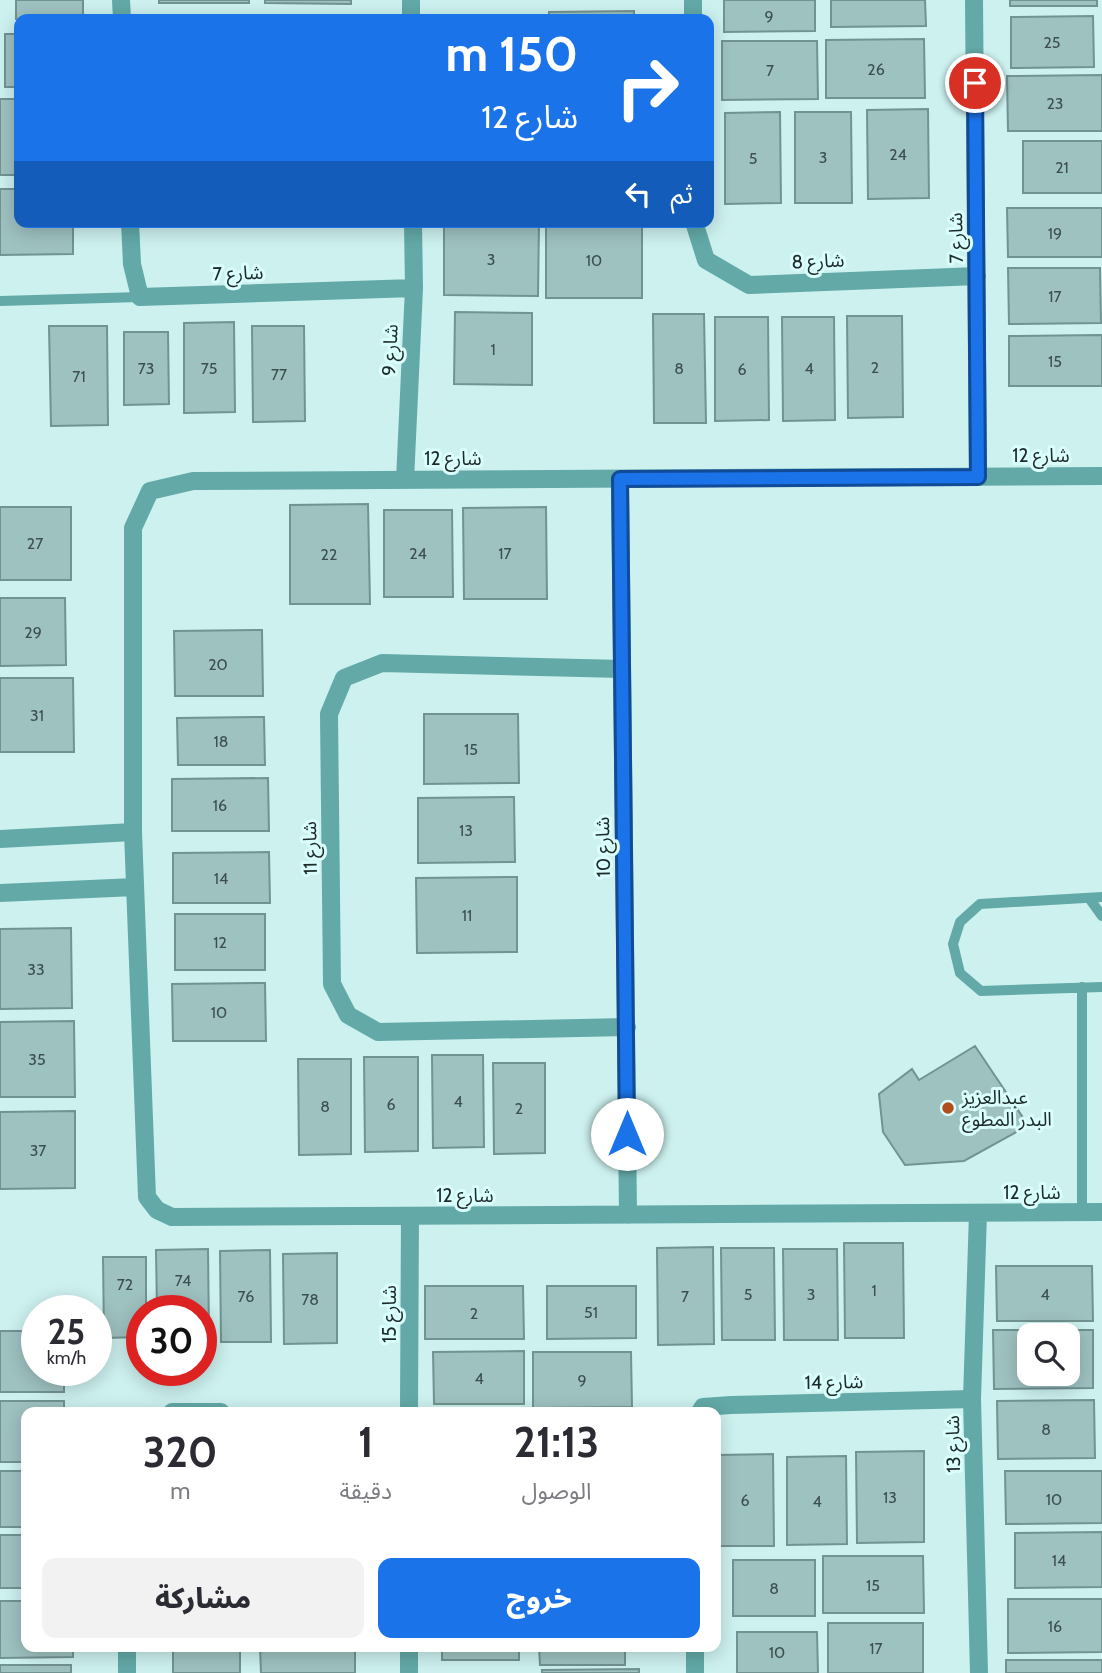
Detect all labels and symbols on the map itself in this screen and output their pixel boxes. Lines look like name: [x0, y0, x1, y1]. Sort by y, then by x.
house number: 9: [764, 7, 774, 26]
house number: 25: [1043, 33, 1061, 52]
pin: [945, 53, 1005, 113]
house number: 26: [867, 60, 885, 79]
house number: 7: [766, 61, 774, 80]
house number: 23: [1046, 94, 1064, 113]
house number: 24: [889, 145, 907, 164]
house number: 3: [819, 148, 827, 167]
house number: 5: [749, 149, 757, 168]
house number: 21: [1055, 158, 1069, 177]
street label: شارع 7: [944, 212, 970, 264]
house number: 19: [1048, 224, 1062, 243]
street label: شارع 8: [791, 249, 845, 275]
house number: 3: [487, 250, 495, 269]
house number: 10: [586, 251, 602, 270]
street label: شارع 7: [212, 261, 264, 287]
house number: 17: [1048, 287, 1062, 306]
street label: شارع 9: [377, 323, 405, 377]
house number: 1: [490, 340, 496, 359]
house number: 15: [1048, 352, 1062, 371]
house number: 2: [871, 358, 879, 377]
house number: 73: [138, 359, 154, 378]
house number: 75: [201, 359, 217, 378]
house number: 8: [674, 359, 684, 378]
house number: 4: [804, 359, 814, 378]
house number: 6: [737, 360, 747, 379]
house number: 77: [271, 365, 287, 384]
house number: 71: [72, 367, 86, 386]
street label: شارع 12: [1012, 444, 1070, 469]
street label: شارع 12: [424, 447, 482, 472]
house number: 27: [27, 534, 43, 553]
house number: 24: [409, 544, 427, 563]
house number: 17: [498, 544, 512, 563]
house number: 22: [321, 545, 337, 564]
house number: 29: [24, 623, 42, 642]
house number: 20: [208, 655, 228, 674]
house number: 31: [30, 706, 44, 725]
house number: 18: [214, 732, 228, 751]
house number: 15: [464, 740, 478, 759]
house number: 16: [213, 796, 227, 815]
street label: شارع 10: [591, 816, 617, 878]
street label: شارع 11: [298, 821, 324, 875]
house number: 13: [459, 821, 473, 840]
house number: 14: [214, 869, 228, 888]
house number: 11: [462, 906, 472, 925]
house number: 12: [213, 933, 227, 952]
house number: 33: [27, 960, 45, 979]
house number: 10: [211, 1003, 227, 1022]
house number: 35: [28, 1050, 46, 1069]
place label: عبدالعزيز البدر المطوع: [961, 1086, 1052, 1133]
house number: 4: [453, 1092, 463, 1111]
house number: 6: [386, 1095, 396, 1114]
house number: 8: [320, 1097, 330, 1116]
position arrow: [590, 1097, 664, 1171]
house number: 2: [515, 1099, 523, 1118]
marker: عبدالعزيز البدر المطوع: [940, 1100, 956, 1116]
house number: 37: [30, 1141, 46, 1160]
street label: شارع 12: [1003, 1181, 1061, 1206]
street label: شارع 12: [436, 1184, 494, 1209]
house number: 74: [175, 1271, 191, 1290]
house number: 72: [117, 1275, 133, 1294]
house number: 1: [871, 1281, 877, 1300]
street label: شارع 15: [378, 1285, 403, 1343]
house number: 5: [744, 1285, 752, 1304]
house number: 3: [807, 1285, 815, 1304]
house number: 4: [1040, 1285, 1050, 1304]
house number: 76: [238, 1287, 254, 1306]
house number: 7: [681, 1287, 689, 1306]
house number: 78: [301, 1290, 319, 1309]
speed limit sign: 30: [126, 1295, 217, 1386]
house number: 51: [584, 1303, 598, 1322]
house number: 2: [470, 1304, 478, 1323]
house number: 4: [474, 1369, 484, 1388]
street label: شارع 14: [805, 1370, 863, 1396]
house number: 9: [577, 1371, 587, 1390]
street label: شارع 13: [941, 1415, 967, 1473]
house number: 8: [1041, 1420, 1051, 1439]
house number: 13: [883, 1488, 897, 1507]
house number: 10: [1046, 1490, 1062, 1509]
house number: 6: [740, 1491, 750, 1510]
house number: 4: [812, 1492, 822, 1511]
house number: 14: [1052, 1551, 1066, 1570]
house number: 15: [866, 1576, 880, 1595]
house number: 8: [769, 1579, 779, 1598]
house number: 16: [1048, 1617, 1062, 1636]
house number: 17: [869, 1639, 883, 1658]
house number: 10: [769, 1643, 785, 1662]

